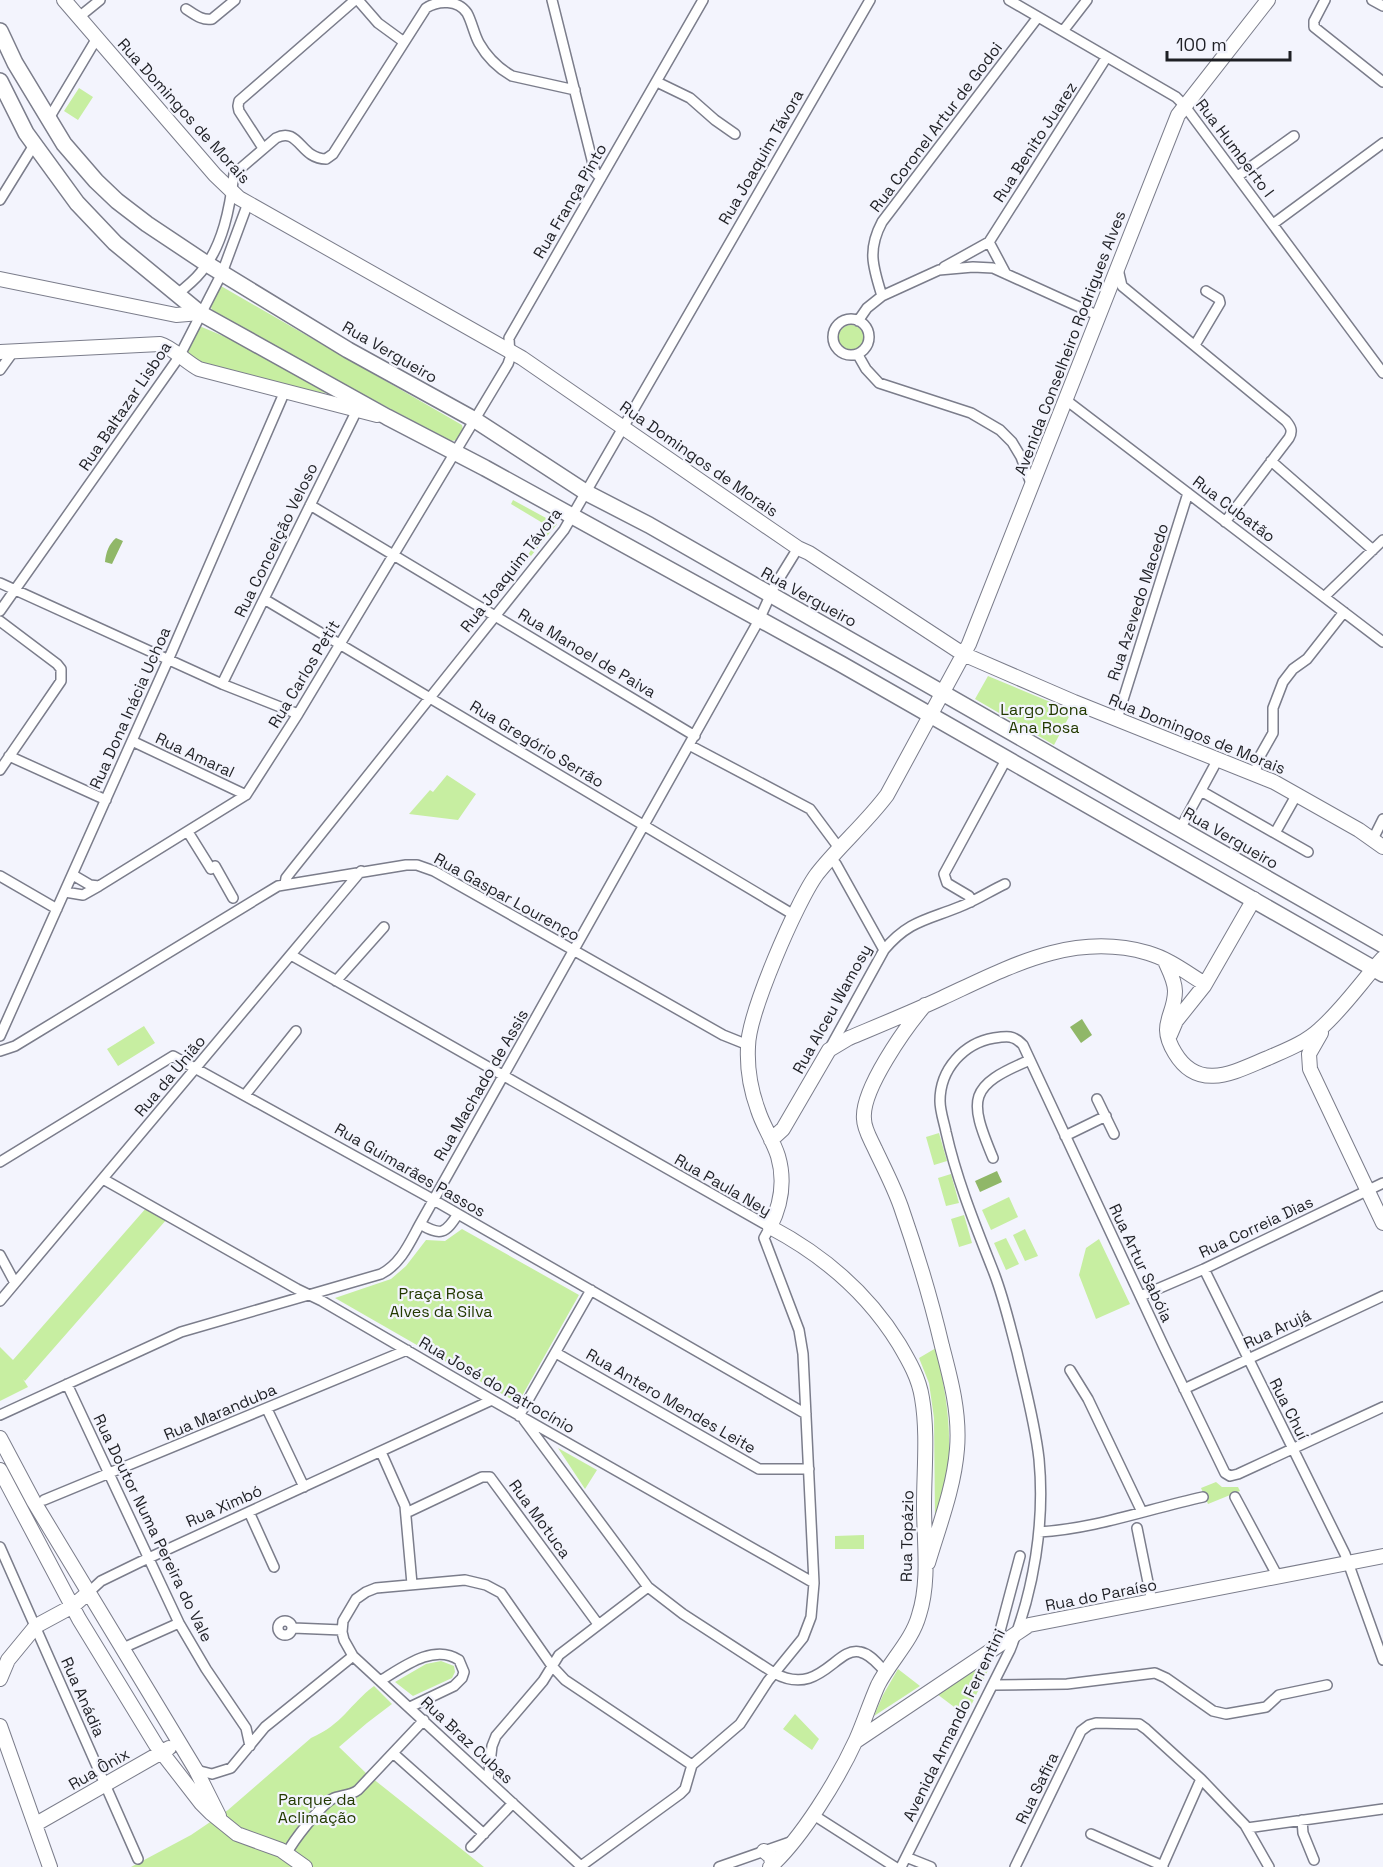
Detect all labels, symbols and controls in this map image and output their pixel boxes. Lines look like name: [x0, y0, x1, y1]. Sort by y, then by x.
scale bar: [1167, 24, 1290, 62]
text: 100 m: [1176, 33, 1227, 56]
street label: Rua Domingos de Morais: [113, 34, 255, 188]
street label: Rua Coronel Artur de Godoi: [865, 38, 1007, 216]
street label: Rua Benito Juarez: [988, 78, 1082, 206]
street label: Rua Joaquim Távora: [714, 86, 808, 228]
street label: Rua Humberto I: [1191, 95, 1279, 201]
street label: Rua França Pinto: [529, 140, 611, 262]
street label: Avenida Conselheiro Rodrigues Alves: [1010, 208, 1130, 478]
street label: Rua Vergueiro: [339, 316, 441, 388]
street label: Rua Baltazar Lisboa: [74, 337, 176, 475]
street label: Rua Domingos de Morais: [616, 396, 782, 522]
street label: Rua Conceição Veloso: [229, 459, 323, 621]
street label: Rua Cubatão: [1188, 471, 1280, 547]
street label: Rua Joaquim Távora: [456, 503, 566, 637]
street label: Rua Azevedo Macedo: [1103, 521, 1173, 683]
street label: Rua Vergueiro: [757, 562, 861, 632]
street label: Rua Manoel de Paiva: [514, 603, 660, 703]
street label: Rua Carlos Petit: [264, 616, 344, 732]
street label: Rua Dona Inácia Uchoa: [85, 624, 175, 792]
street label: Rua Domingos de Morais: [1106, 689, 1288, 779]
street label: Rua Gregório Serrão: [466, 696, 608, 792]
park label: Largo Dona Ana Rosa: [1000, 699, 1088, 738]
street label: Rua Amaral: [152, 728, 238, 782]
street label: Rua Vergueiro: [1180, 802, 1282, 874]
street label: Rua Gaspar Lourenço: [430, 848, 584, 946]
street label: Rua Alceu Wamosy: [788, 941, 876, 1077]
street label: Rua Machado de Assis: [429, 1005, 533, 1165]
street label: Rua da União: [130, 1031, 210, 1121]
street label: Rua Guimarães Passos: [331, 1118, 489, 1222]
street label: Rua Paula Ney: [671, 1149, 775, 1221]
street label: Rua Correia Dias: [1195, 1191, 1317, 1263]
street label: Rua Artur Sabóia: [1104, 1200, 1178, 1326]
park label: Praça Rosa Alves da Silva: [389, 1283, 493, 1322]
street label: Rua Arujá: [1240, 1304, 1314, 1354]
street label: Rua José do Patrocínio: [415, 1332, 579, 1438]
street label: Rua Antero Mendes Leite: [582, 1344, 760, 1458]
street label: Rua Chuí: [1264, 1374, 1314, 1444]
street label: Rua Maranduba: [160, 1379, 280, 1445]
street label: Rua Doutor Numa Pereira do Vale: [89, 1411, 217, 1645]
street label: Rua Motuca: [504, 1475, 576, 1563]
street label: Rua Ximbó: [183, 1480, 265, 1532]
street label: Rua Topázio: [896, 1490, 918, 1582]
street label: Rua do Paraíso: [1043, 1574, 1159, 1616]
street label: Avenida Armando Ferrentini: [898, 1625, 1010, 1825]
street label: Rua Anádia: [56, 1654, 110, 1740]
street label: Rua Braz Cubas: [416, 1692, 518, 1788]
street label: Rua Ônix: [65, 1743, 133, 1795]
street label: Rua Safira: [1011, 1749, 1063, 1827]
park label: Parque da Aclimação: [278, 1789, 356, 1828]

